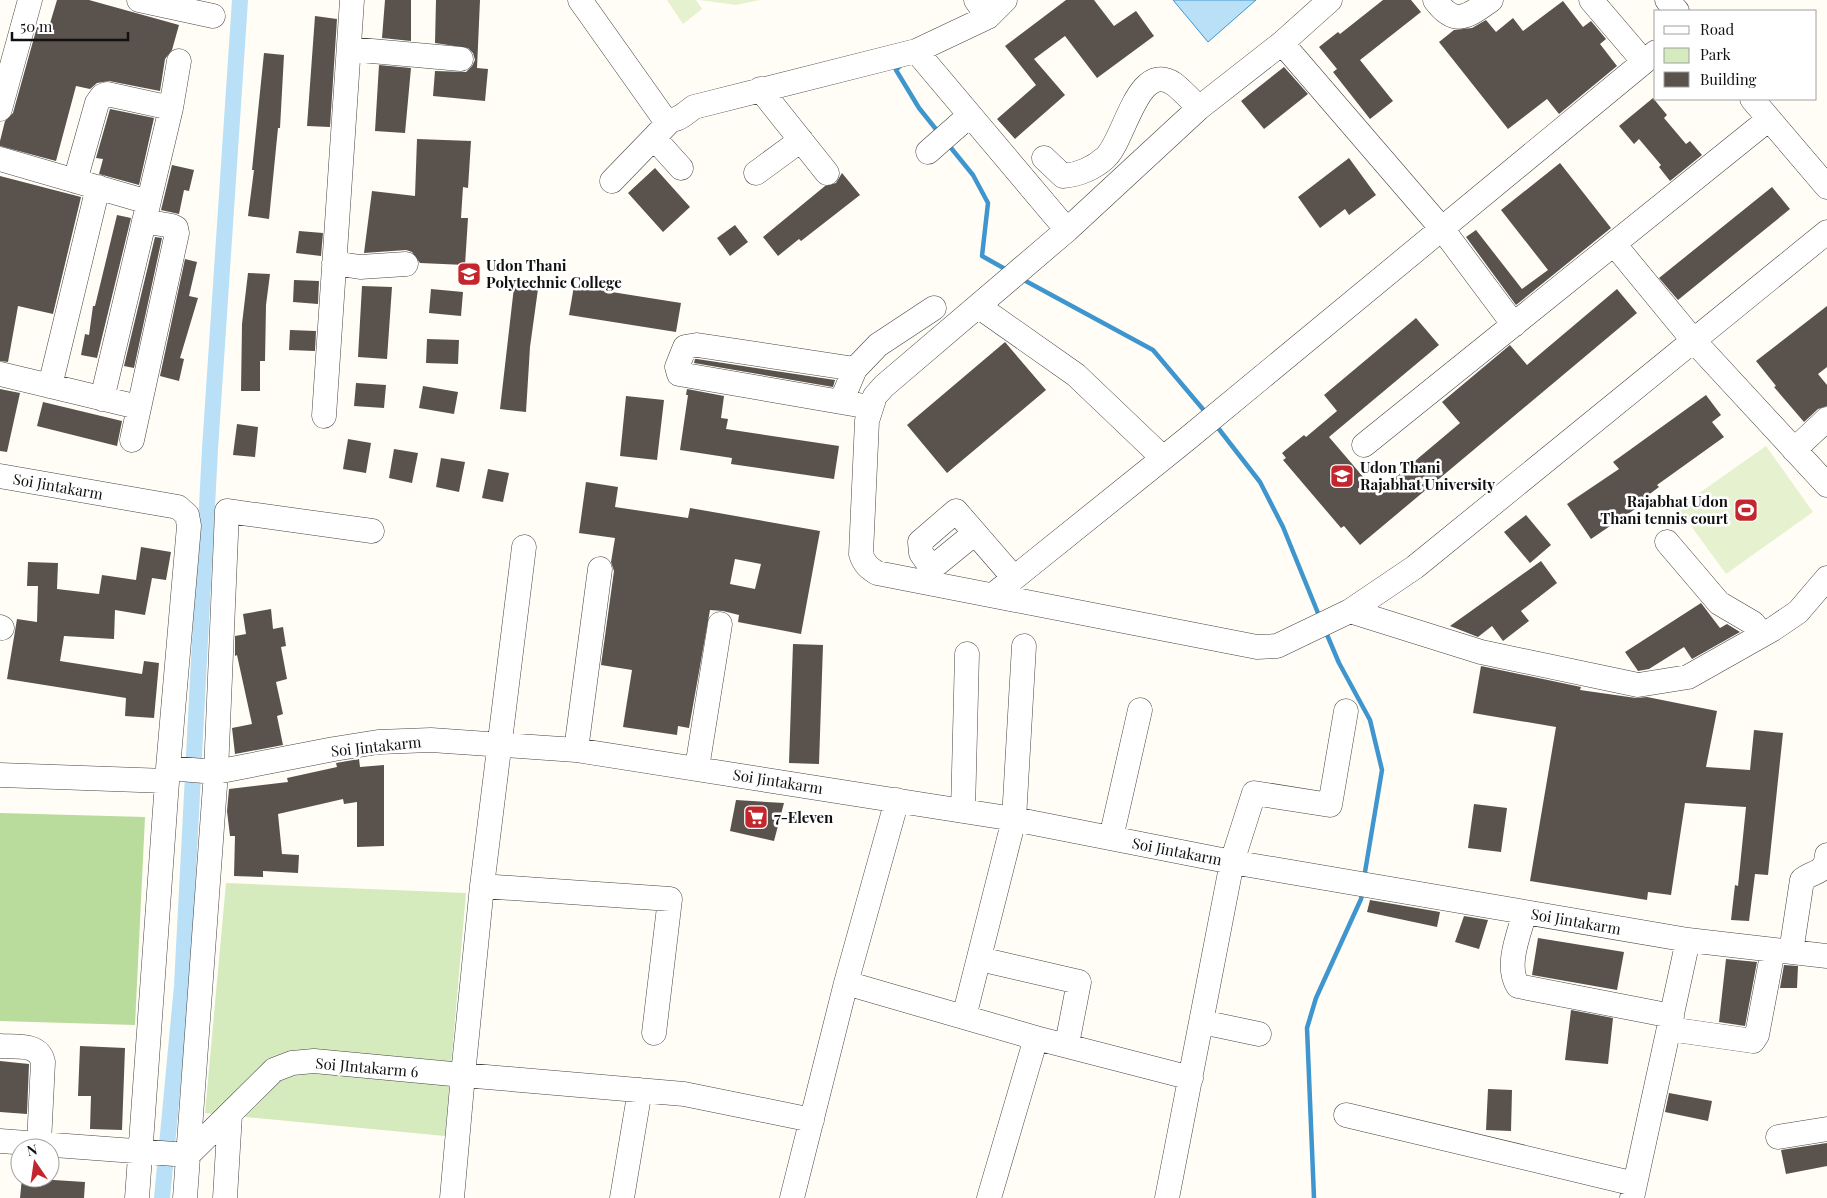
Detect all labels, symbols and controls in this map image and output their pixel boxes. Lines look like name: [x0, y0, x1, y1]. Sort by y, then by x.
scale bar: [12, 10, 129, 42]
legend: [1654, 10, 1817, 100]
text: 50 m: [20, 16, 53, 36]
text: Road: [1700, 19, 1734, 39]
text: Park: [1700, 44, 1732, 64]
text: Building: [1700, 69, 1757, 89]
place label: Udon Thani Polytechnic College: [486, 255, 622, 292]
school or university icon: Udon Thani Polytechnic College: [456, 261, 482, 287]
place label: Udon Thani Rajabhat University: [1360, 457, 1495, 494]
school or university icon: Udon Thani Rajabhat University: [1329, 463, 1355, 489]
street label: Soi Jintakarm: [11, 468, 105, 504]
place label: Rajabhat Udon Thani tennis court: [1600, 491, 1729, 528]
sports icon: Rajabhat Udon Thani tennis court: [1733, 497, 1759, 523]
street label: Soi Jintakarm: [330, 731, 423, 761]
street label: Soi Jintakarm: [732, 764, 825, 798]
supermarket icon: 7-Eleven: [743, 804, 769, 830]
place label: 7-Eleven: [774, 807, 834, 827]
street label: Soi Jintakarm: [1130, 833, 1224, 870]
street label: Soi Jintakarm: [1529, 903, 1623, 939]
street label: Soi JIntakarm 6: [315, 1053, 420, 1081]
north arrow: [10, 1138, 60, 1188]
text: N: [25, 1139, 39, 1160]

